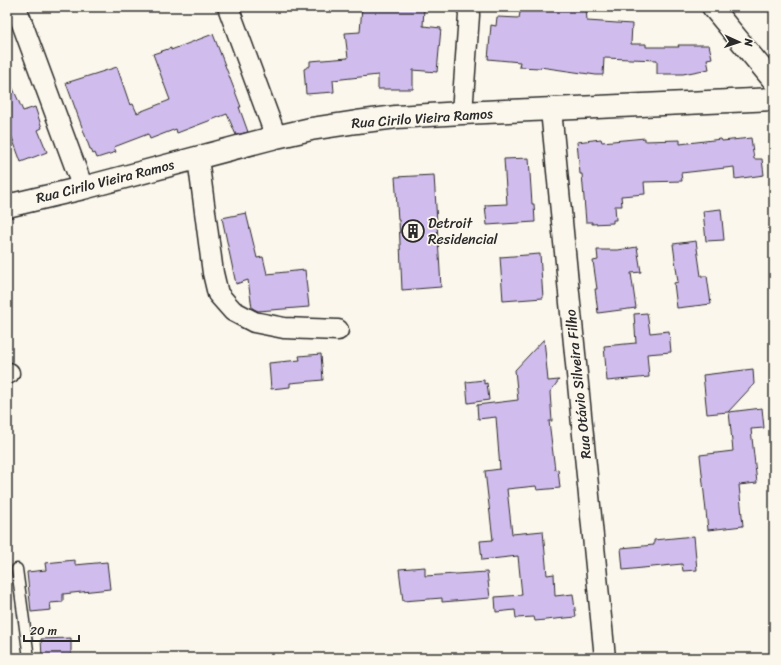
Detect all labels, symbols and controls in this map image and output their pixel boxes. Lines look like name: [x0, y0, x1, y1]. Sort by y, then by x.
north arrow: [719, 22, 759, 62]
text: N: [739, 37, 758, 47]
street label: Rua Cirilo Vieira Ramos: [351, 101, 494, 136]
street label: Rua Cirilo Vieira Ramos: [33, 152, 177, 211]
place label: Detroit Residencial: [428, 211, 499, 252]
building icon: Detroit Residencial: [400, 218, 426, 244]
street label: Rua Otávio Silveira Filho: [558, 308, 599, 460]
scale bar: [24, 617, 79, 643]
text: 20 m: [30, 620, 57, 642]

